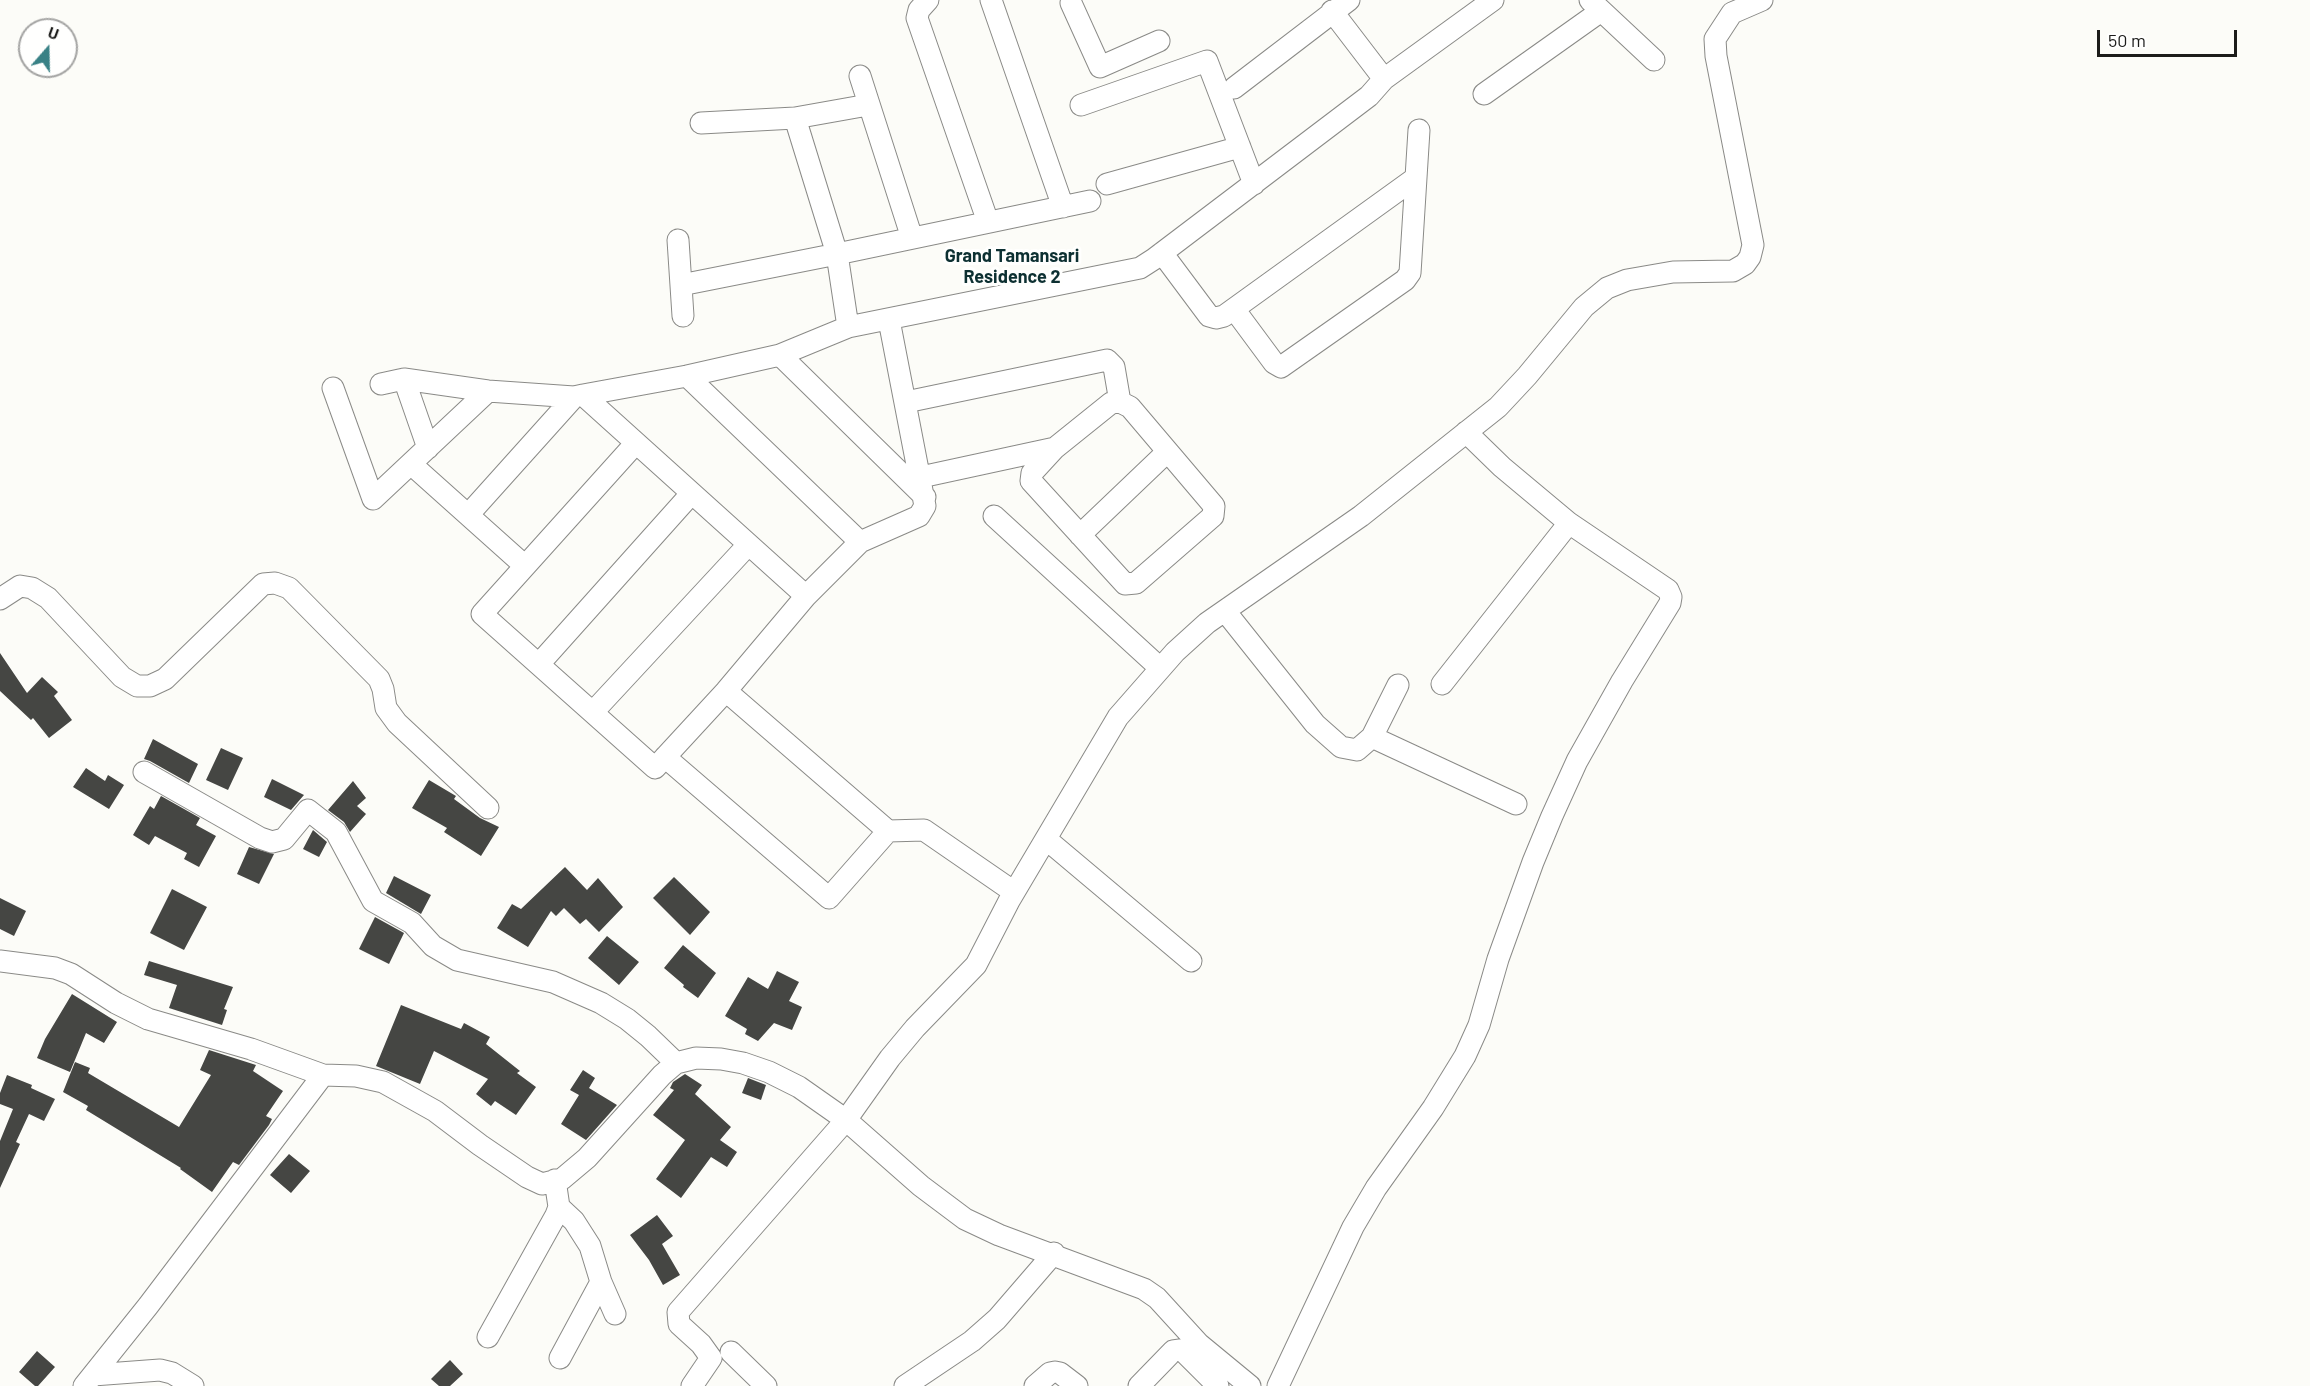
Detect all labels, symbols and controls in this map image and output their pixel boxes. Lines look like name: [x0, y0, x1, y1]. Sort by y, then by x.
north arrow: [18, 18, 78, 78]
scale bar: [2100, 18, 2240, 56]
text: U: [46, 22, 62, 43]
text: 50 m: [2108, 29, 2146, 51]
district label: Grand Tamansari Residence 2: [945, 245, 1079, 288]

